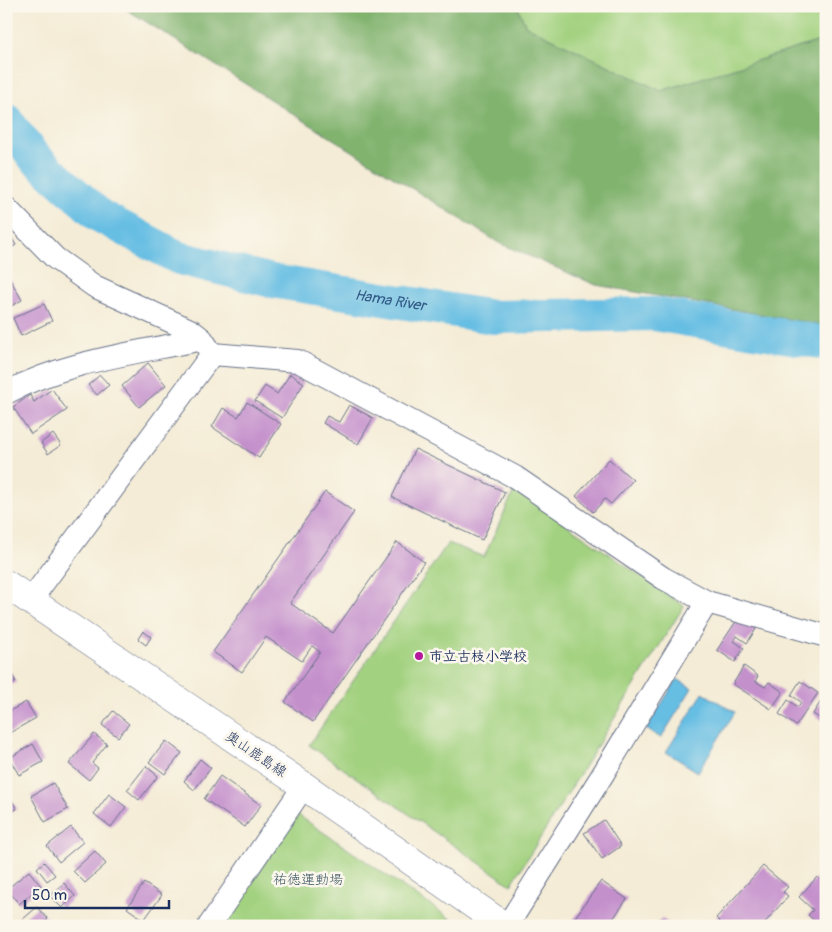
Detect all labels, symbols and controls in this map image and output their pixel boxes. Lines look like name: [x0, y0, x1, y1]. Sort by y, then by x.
water label: Hama River: [353, 285, 429, 316]
place label: 市立古枝小学校: [429, 648, 527, 665]
marker: 市立古枝小学校: [413, 650, 425, 662]
street label: 奥山鹿島線: [222, 727, 290, 781]
park label: 祐徳運動場: [273, 871, 343, 888]
scale bar: [25, 877, 169, 909]
text: 50 m: [32, 886, 67, 905]

